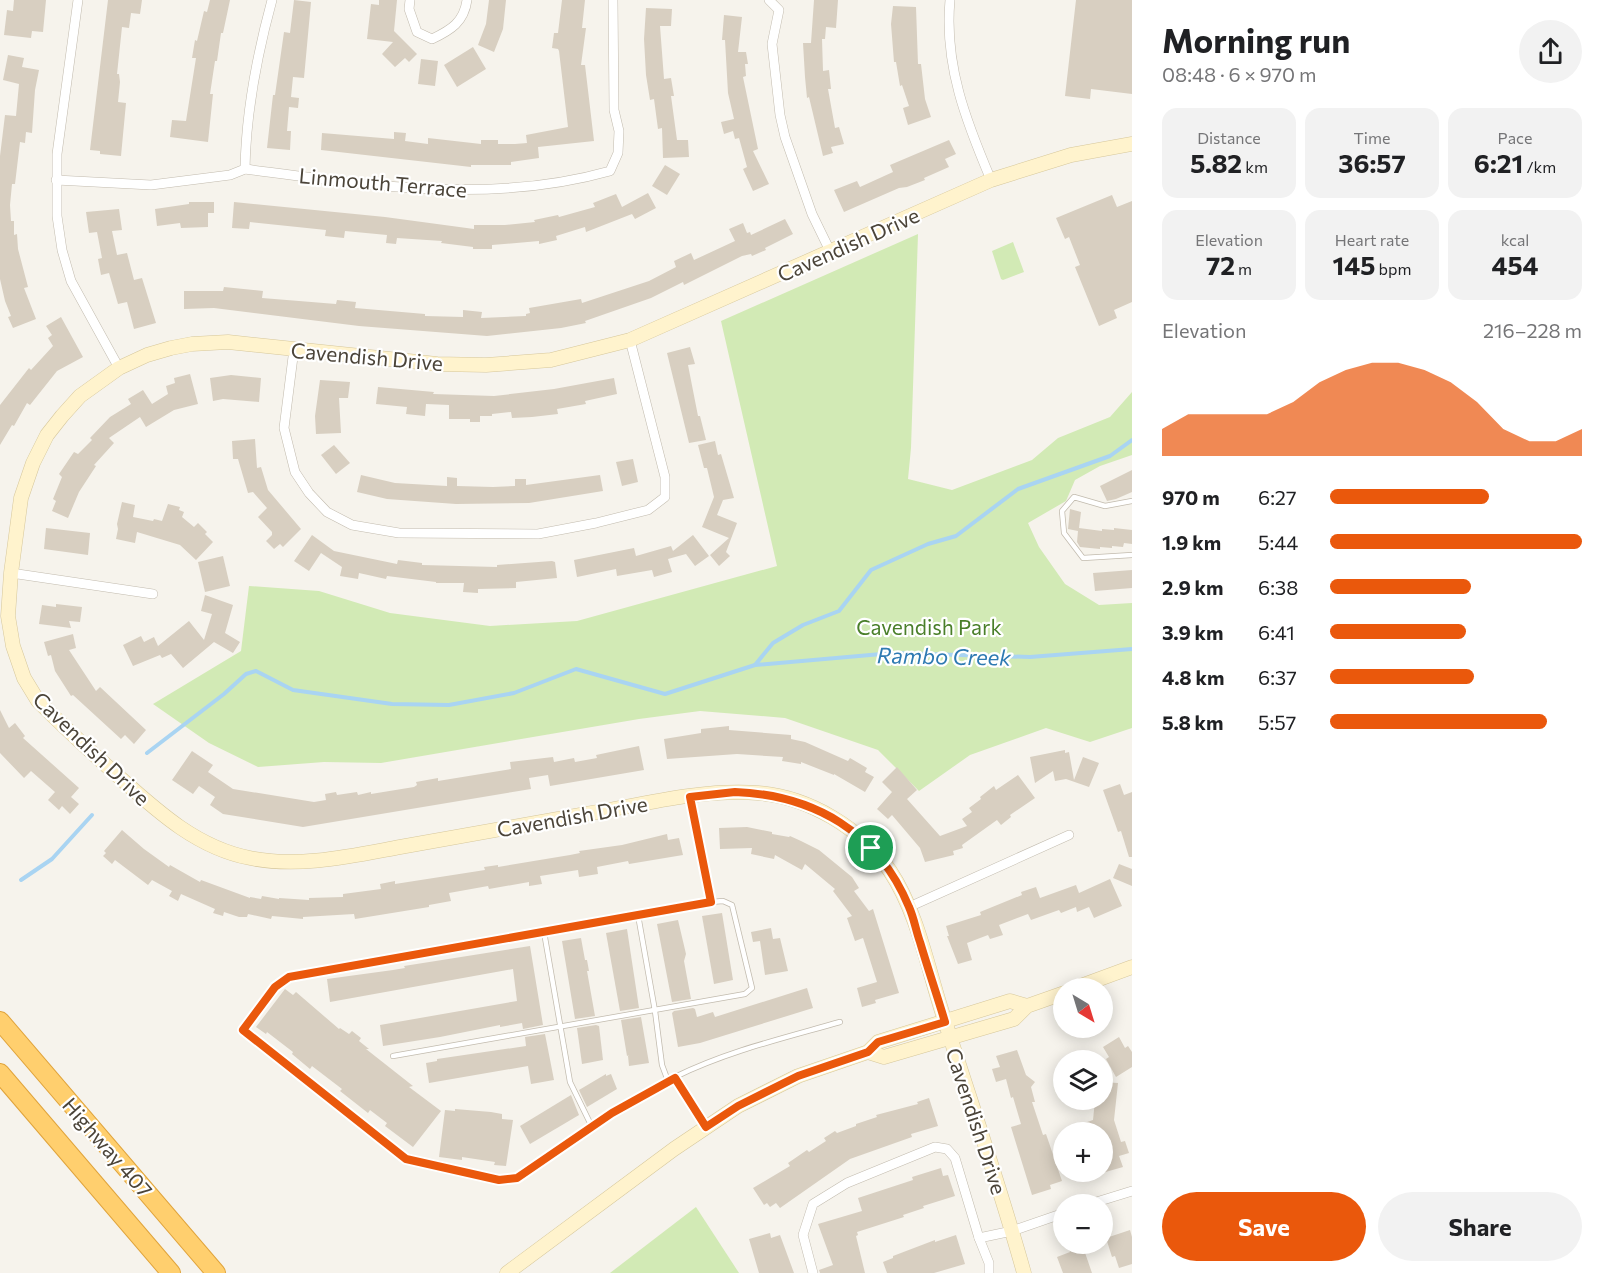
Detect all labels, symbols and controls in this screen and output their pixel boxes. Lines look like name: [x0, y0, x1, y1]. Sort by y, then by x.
text: Morning run: [1162, 19, 1350, 60]
button: share: [1519, 20, 1582, 83]
text: 08:48 · 6 × 970 m: [1162, 62, 1316, 86]
text: Distance: [1197, 128, 1261, 147]
text: Time: [1354, 128, 1390, 147]
text: Pace: [1498, 128, 1532, 147]
text: 5.82: [1190, 147, 1242, 178]
text: 36:57: [1338, 147, 1406, 178]
text: 6:21: [1474, 147, 1523, 178]
text: km: [1242, 157, 1268, 176]
text: /km: [1523, 157, 1556, 176]
street label: Linmouth Terrace: [298, 162, 468, 202]
street label: Cavendish Drive: [773, 202, 923, 286]
text: Elevation: [1195, 230, 1263, 249]
text: Heart rate: [1335, 230, 1409, 249]
text: kcal: [1501, 230, 1529, 249]
text: 72: [1206, 249, 1235, 280]
text: 145: [1333, 249, 1375, 280]
text: 454: [1491, 249, 1539, 280]
text: m: [1235, 259, 1252, 278]
text: bpm: [1375, 259, 1411, 278]
text: Elevation: [1162, 318, 1247, 342]
text: 216–228 m: [1483, 318, 1582, 342]
street label: Cavendish Drive: [290, 337, 444, 375]
text: 970 m: [1162, 485, 1220, 509]
text: 6:27: [1258, 485, 1296, 509]
text: 1.9 km: [1162, 530, 1221, 554]
text: 5:44: [1258, 530, 1298, 554]
text: 2.9 km: [1162, 575, 1223, 599]
text: 6:38: [1258, 575, 1298, 599]
park label: Cavendish Park: [856, 614, 1002, 639]
text: 3.9 km: [1162, 620, 1223, 644]
text: 6:41: [1258, 620, 1295, 644]
water label: Rambo Creek: [877, 641, 1012, 671]
text: 4.8 km: [1162, 665, 1224, 689]
text: 6:37: [1258, 665, 1297, 689]
street label: Cavendish Drive: [28, 686, 156, 810]
text: 5.8 km: [1162, 710, 1224, 734]
text: 5:57: [1258, 710, 1296, 734]
street label: Cavendish Drive: [495, 790, 649, 842]
pin: [845, 822, 896, 873]
icon: arrive: [854, 831, 887, 864]
north arrow: [1053, 978, 1113, 1038]
map controls: [1053, 978, 1113, 1254]
street label: Cavendish Drive: [942, 1045, 1012, 1197]
button: layers: [1053, 1050, 1113, 1110]
street label: Highway 407: [58, 1092, 158, 1202]
button: +: [1053, 1122, 1113, 1182]
button: Save: [1162, 1192, 1366, 1261]
button: Share: [1378, 1192, 1582, 1261]
button: −: [1053, 1194, 1113, 1254]

